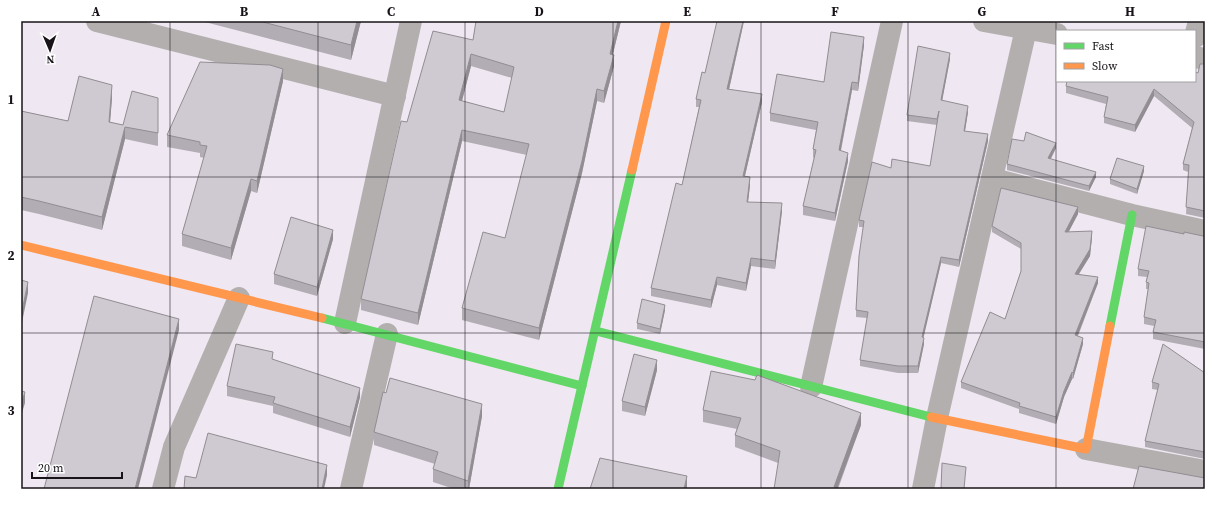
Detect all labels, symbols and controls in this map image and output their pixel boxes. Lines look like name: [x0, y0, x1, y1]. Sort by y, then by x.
text: A: [92, 3, 101, 20]
text: B: [240, 3, 249, 20]
text: C: [387, 3, 395, 20]
text: D: [534, 3, 544, 20]
text: E: [683, 3, 691, 20]
text: F: [831, 3, 839, 20]
text: G: [978, 3, 987, 20]
text: H: [1125, 3, 1135, 20]
north arrow: [30, 30, 70, 70]
legend: [1056, 30, 1196, 82]
text: Fast: [1092, 38, 1114, 54]
text: N: [46, 52, 55, 67]
text: Slow: [1092, 58, 1118, 74]
text: 1: [7, 91, 15, 108]
text: 2: [7, 247, 15, 264]
text: 3: [7, 402, 15, 419]
scale bar: [32, 454, 122, 480]
text: 20 m: [38, 460, 64, 476]

